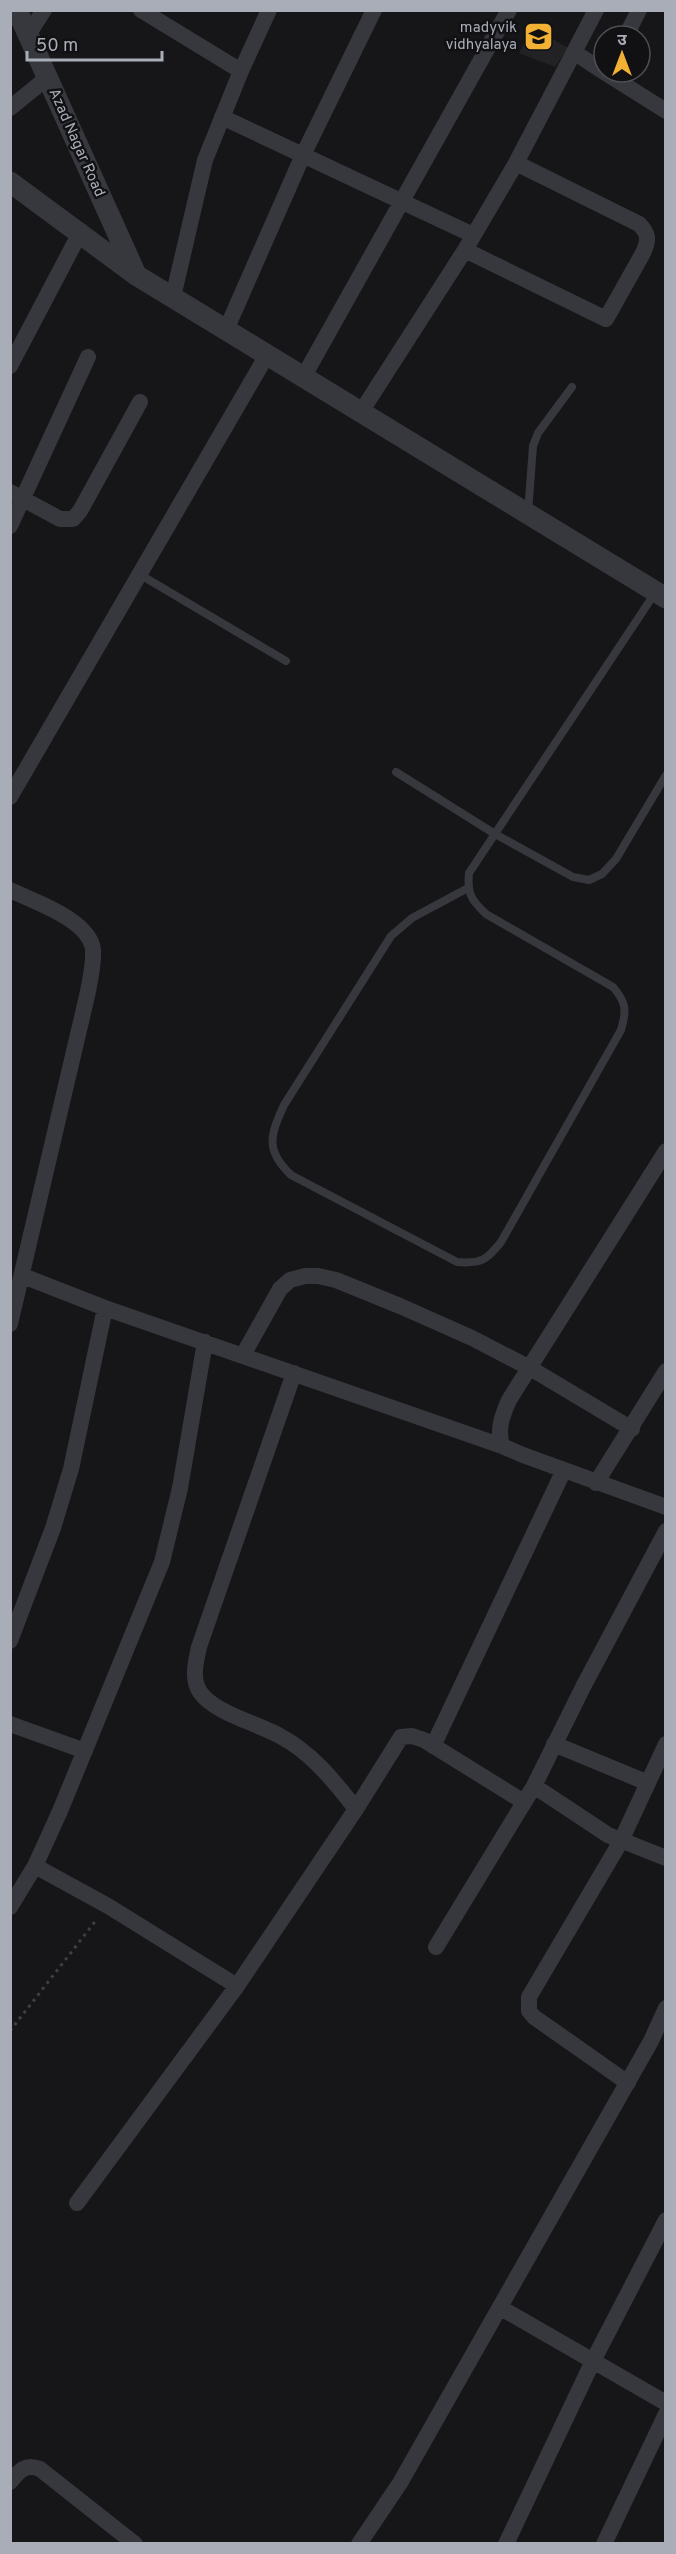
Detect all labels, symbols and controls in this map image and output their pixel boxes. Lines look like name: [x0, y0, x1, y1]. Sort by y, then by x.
place label: madyvik vidhyalaya: [446, 19, 517, 55]
school or university icon: madyvik vidhyalaya: [522, 21, 554, 53]
scale bar: [27, 24, 162, 62]
north arrow: [592, 24, 652, 84]
text: उ: [617, 31, 627, 51]
text: 50 m: [36, 35, 78, 58]
street label: Azad Nagar Road: [44, 86, 108, 200]

